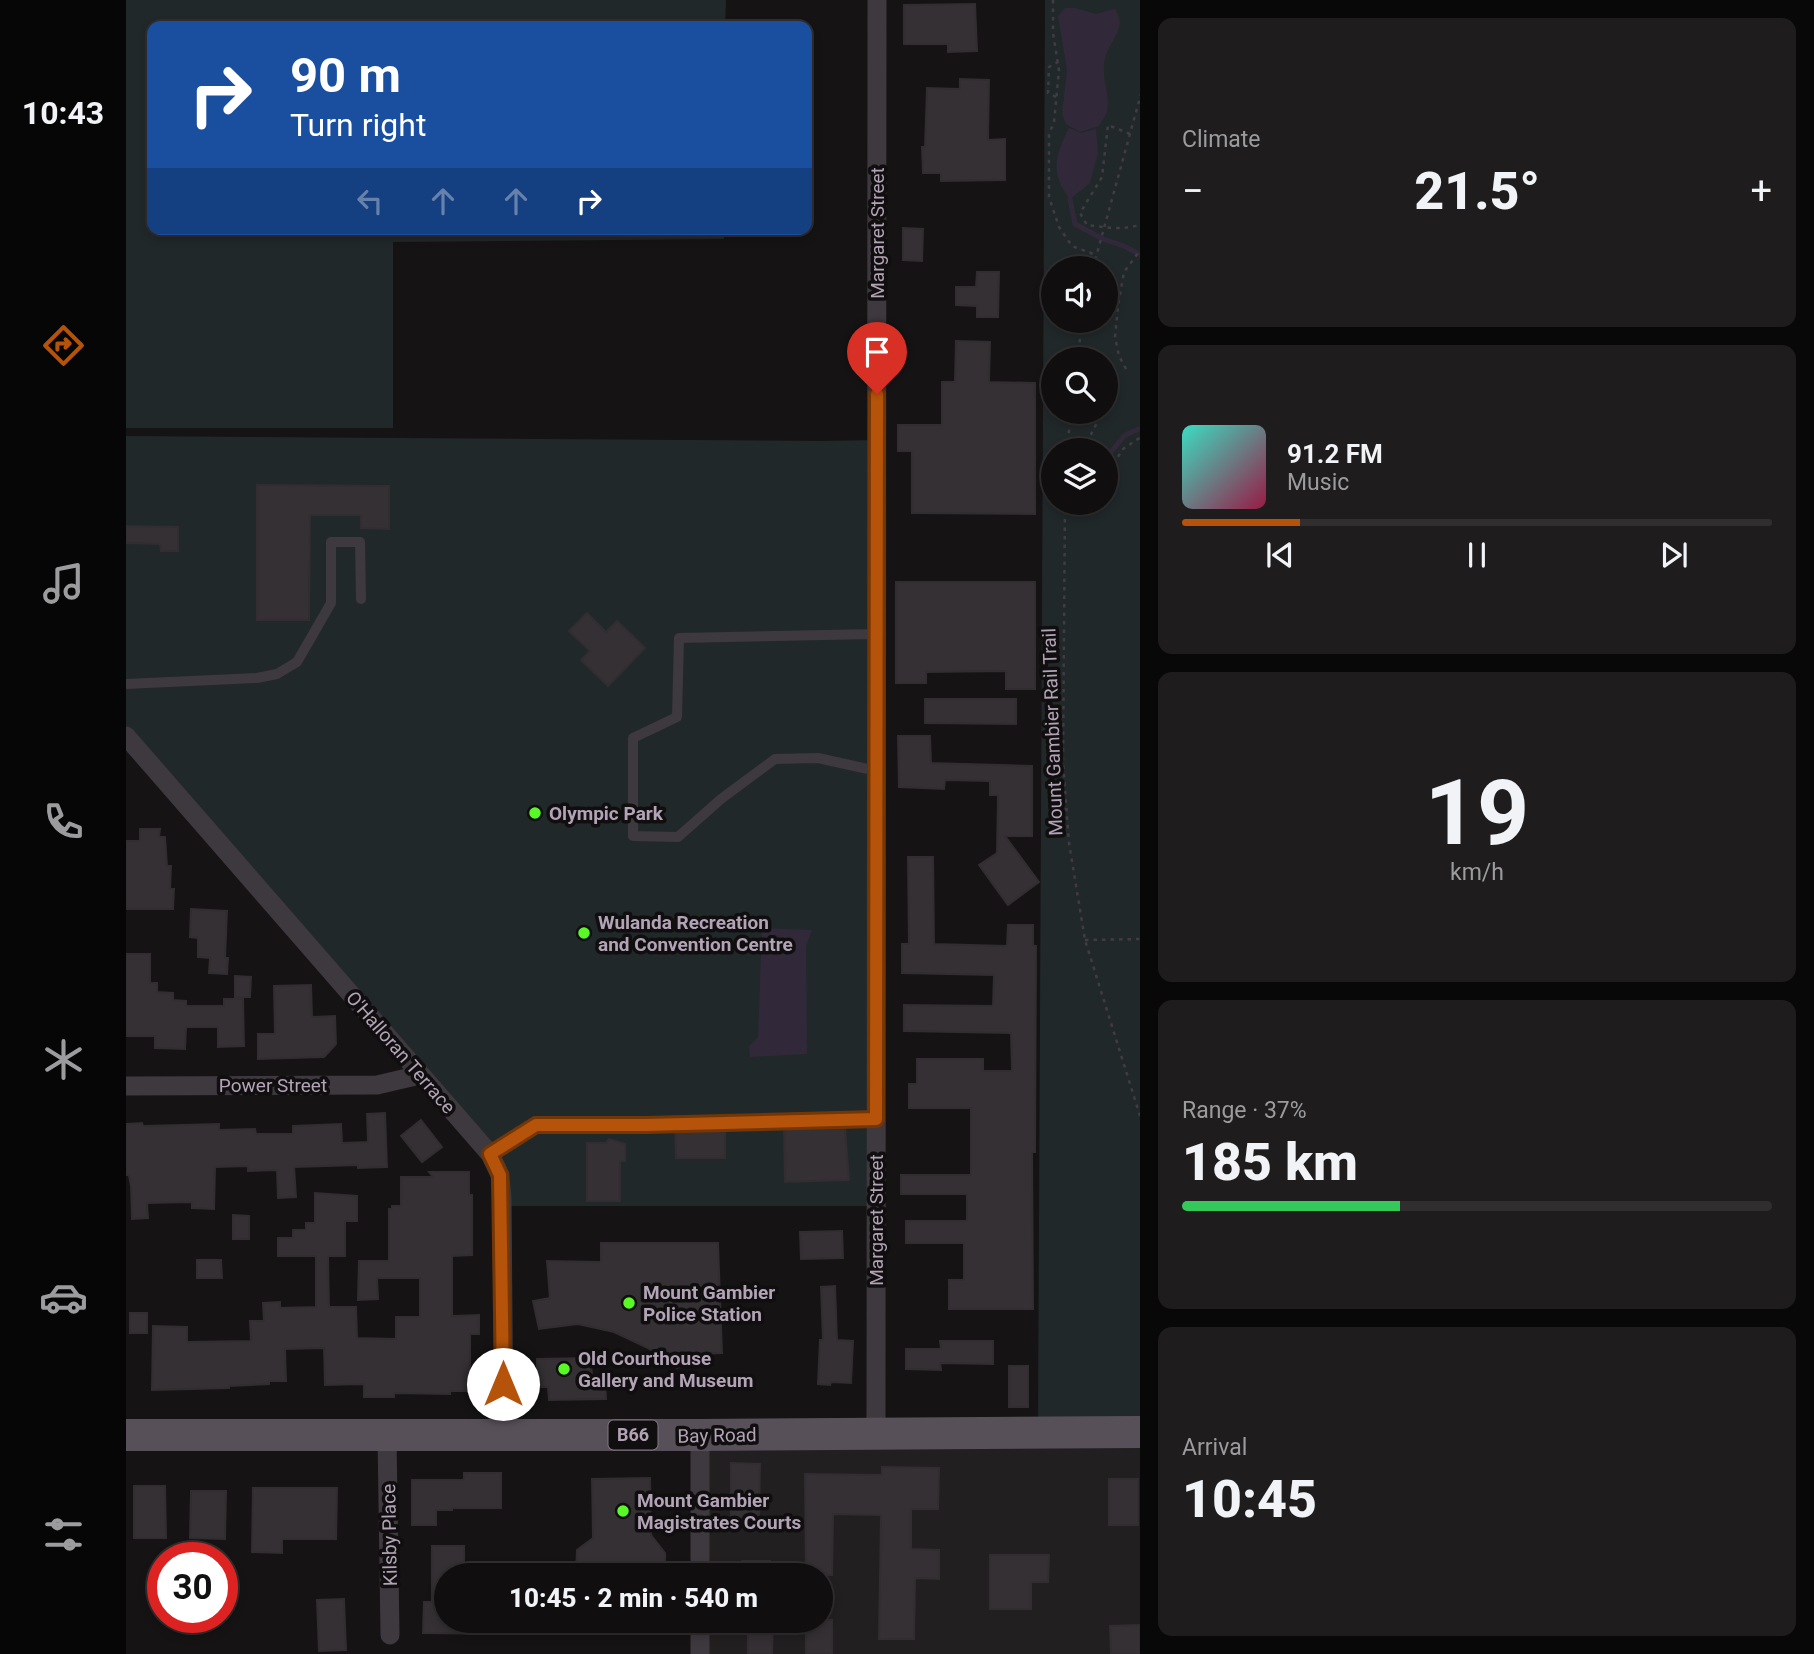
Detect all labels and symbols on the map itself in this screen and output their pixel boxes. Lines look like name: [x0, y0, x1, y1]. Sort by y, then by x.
street label: Margaret Street: [866, 167, 889, 299]
pin: [847, 322, 907, 394]
street label: Mount Gambier Rail Trail: [1037, 628, 1068, 836]
place label: Olympic Park: [549, 802, 664, 825]
marker: Olympic Park: [527, 805, 543, 821]
place label: Wulanda Recreation and Convention Centre: [598, 911, 793, 956]
marker: Wulanda Recreation and Convention Centre: [576, 925, 592, 941]
street label: O'Halloran Terrace: [341, 986, 460, 1118]
street label: Power Street: [219, 1074, 327, 1097]
street label: Margaret Street: [865, 1154, 888, 1286]
place label: Mount Gambier Police Station: [643, 1281, 775, 1326]
marker: Mount Gambier Police Station: [621, 1295, 637, 1311]
position arrow: [466, 1347, 540, 1421]
place label: Old Courthouse Gallery and Museum: [578, 1347, 753, 1392]
marker: Old Courthouse Gallery and Museum: [556, 1361, 572, 1377]
road number: B66: [608, 1420, 658, 1450]
street label: Bay Road: [677, 1423, 757, 1448]
street label: Kilsby Place: [377, 1484, 402, 1586]
place label: Mount Gambier Magistrates Courts: [637, 1489, 802, 1534]
marker: Mount Gambier Magistrates Courts: [615, 1503, 631, 1519]
speed limit sign: 30: [147, 1542, 238, 1633]

